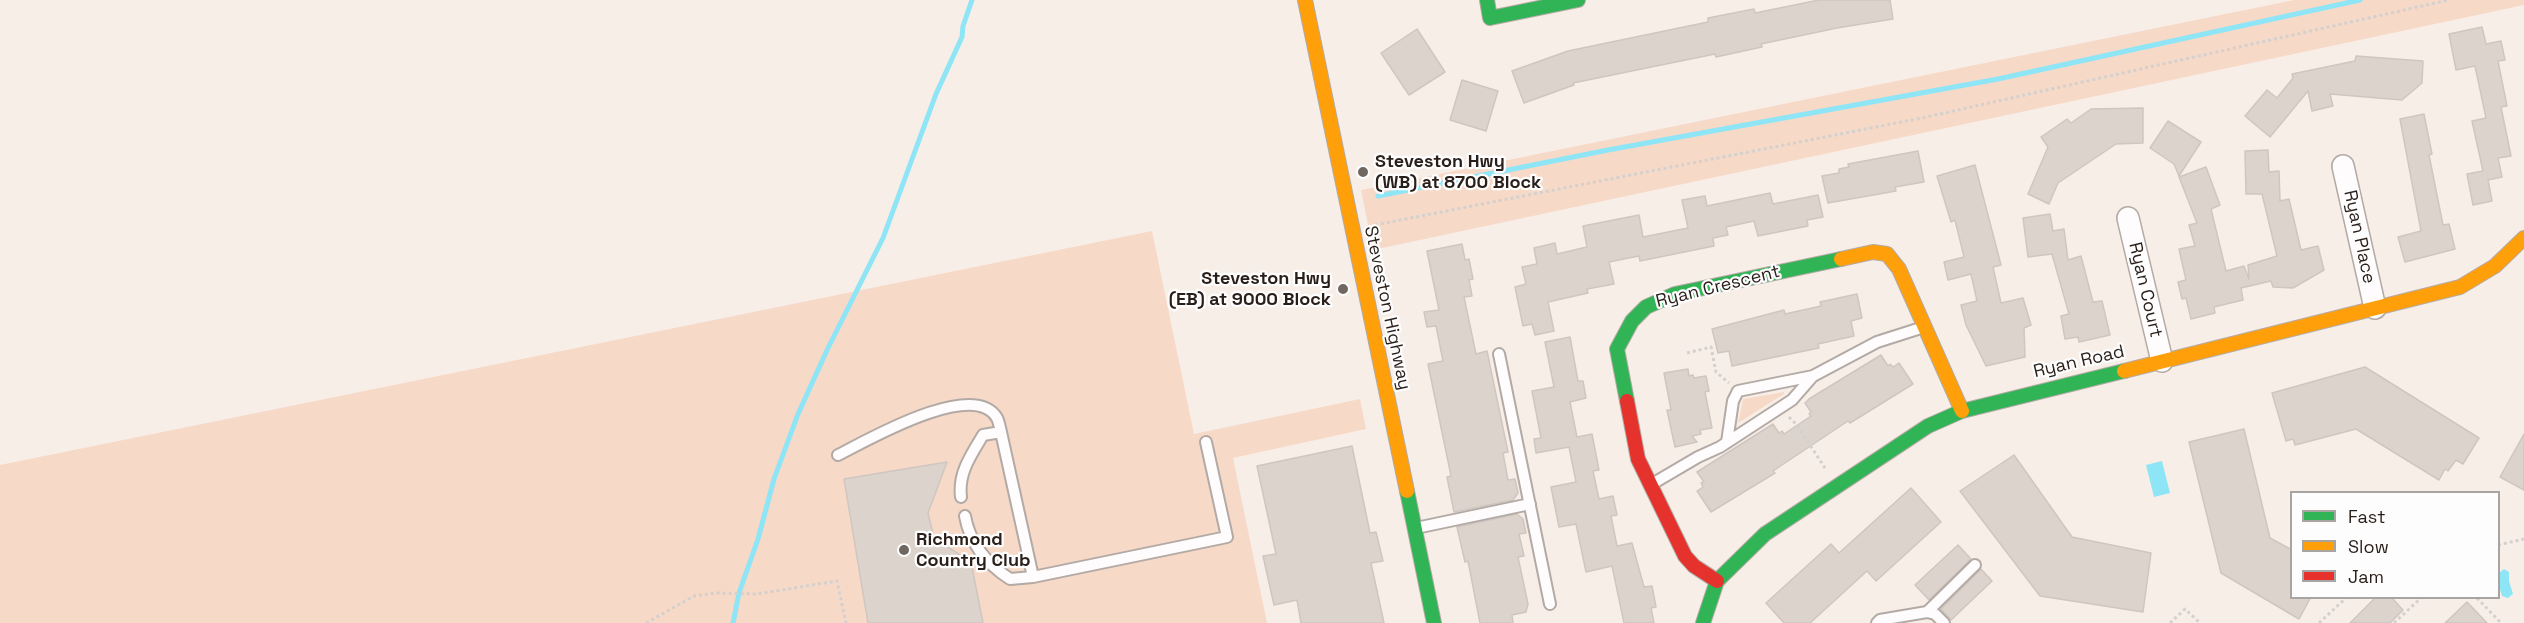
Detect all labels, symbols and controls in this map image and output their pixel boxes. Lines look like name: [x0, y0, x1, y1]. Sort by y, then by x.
place label: Steveston Hwy (WB) at 8700 Block: [1375, 151, 1541, 194]
marker: Steveston Hwy (WB) at 8700 Block: [1356, 165, 1370, 179]
street label: Ryan Place: [2339, 188, 2379, 286]
street label: Steveston Highway: [1359, 224, 1415, 392]
street label: Ryan Court: [2124, 240, 2166, 340]
street label: Ryan Crescent: [1654, 261, 1782, 313]
place label: Steveston Hwy (EB) at 9000 Block: [1169, 268, 1331, 310]
marker: Steveston Hwy (EB) at 9000 Block: [1336, 282, 1350, 296]
street label: Ryan Road: [2031, 341, 2127, 383]
legend: [2290, 491, 2500, 599]
text: Fast: [2348, 505, 2385, 528]
place label: Richmond Country Club: [916, 529, 1030, 572]
text: Slow: [2348, 535, 2389, 558]
marker: Richmond Country Club: [897, 543, 911, 557]
text: Jam: [2348, 565, 2384, 588]

